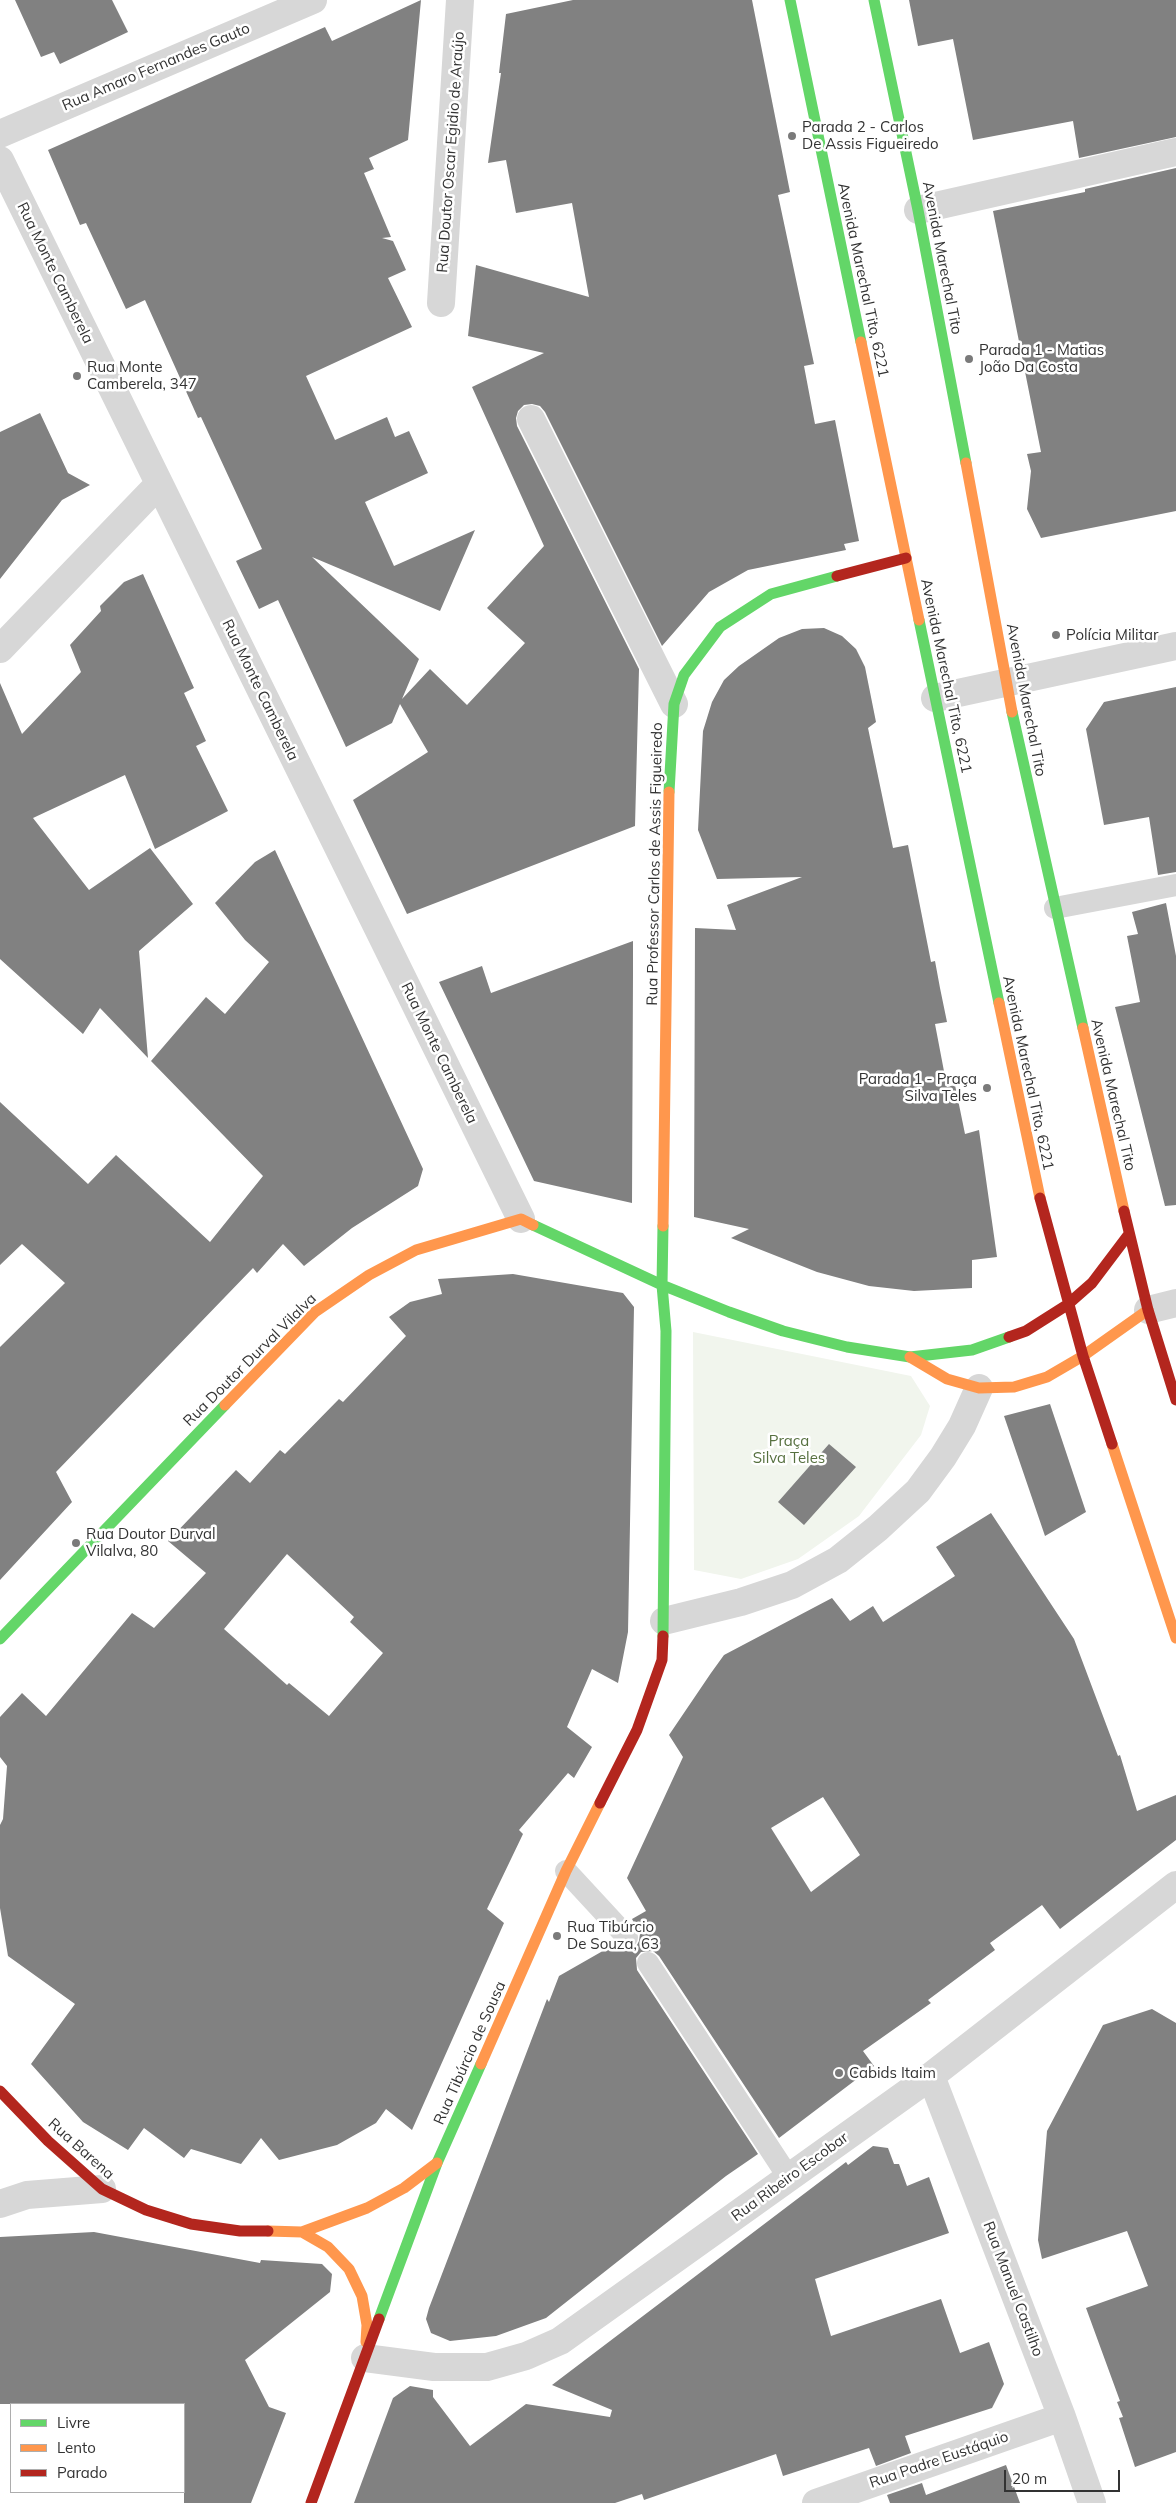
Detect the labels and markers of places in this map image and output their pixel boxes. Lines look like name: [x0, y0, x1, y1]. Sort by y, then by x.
place label: Parada 2 - Carlos De Assis Figueiredo: [802, 118, 939, 153]
marker: Parada 2 - Carlos De Assis Figueiredo: [786, 130, 798, 142]
place label: Parada 1 - Matias João Da Costa: [979, 341, 1104, 376]
marker: Parada 1 - Matias João Da Costa: [963, 353, 975, 365]
place label: Rua Monte Camberela, 347: [87, 358, 197, 393]
marker: Rua Monte Camberela, 347: [71, 370, 83, 382]
place label: Polícia Militar: [1066, 626, 1158, 644]
marker: Polícia Militar: [1050, 629, 1062, 641]
place label: Parada 1 - Praça Silva Teles: [859, 1070, 977, 1105]
marker: Parada 1 - Praça Silva Teles: [981, 1082, 993, 1094]
place label: Rua Doutor Durval Vilalva, 80: [86, 1525, 216, 1560]
marker: Rua Doutor Durval Vilalva, 80: [70, 1537, 82, 1549]
place label: Rua Tibúrcio De Souza, 63: [567, 1918, 659, 1953]
marker: Rua Tibúrcio De Souza, 63: [551, 1930, 563, 1942]
place label: Cabids Itaim: [849, 2064, 936, 2082]
marker: Cabids Itaim: [833, 2067, 845, 2079]

